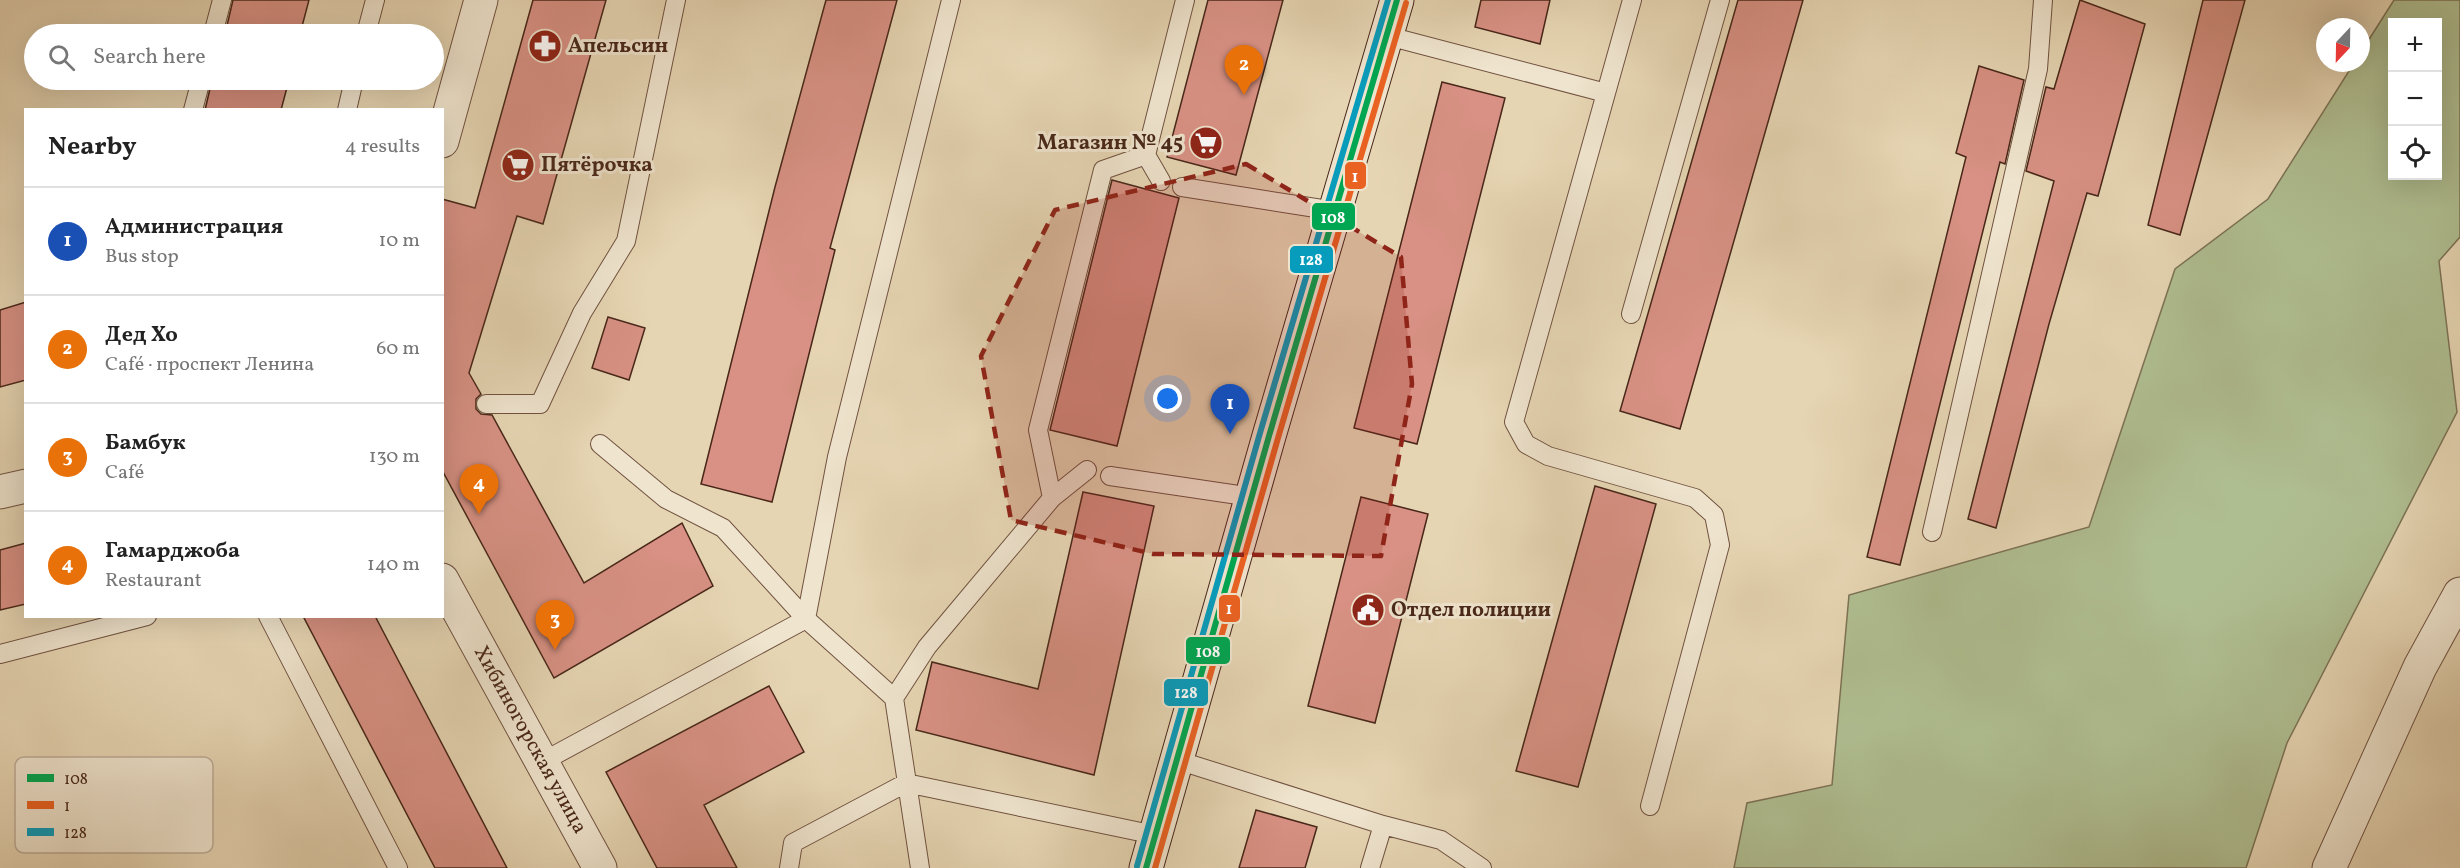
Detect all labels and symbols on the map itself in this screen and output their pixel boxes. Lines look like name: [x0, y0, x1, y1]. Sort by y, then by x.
north arrow: [2316, 18, 2370, 72]
pharmacy icon: Апельсин: [527, 28, 563, 64]
place label: Апельсин: [568, 32, 668, 61]
pin: 2: [1224, 46, 1264, 95]
supermarket icon: Магазин № 45: [1188, 125, 1224, 161]
place label: Магазин № 45: [1037, 129, 1183, 158]
supermarket icon: Пятёрочка: [500, 147, 536, 183]
place label: Пятёрочка: [541, 151, 653, 180]
line badge: 1: [1344, 161, 1367, 190]
text: 1: [1352, 167, 1358, 189]
line badge: 108: [1311, 202, 1356, 231]
text: 108: [1320, 208, 1346, 230]
line badge: 128: [1289, 245, 1334, 274]
text: 128: [1299, 250, 1323, 272]
your location: [1153, 384, 1182, 413]
pin: 1: [1210, 384, 1250, 434]
pin: 4: [460, 464, 498, 514]
public building icon: Отдел полиции: [1350, 592, 1386, 628]
line badge: 1: [1218, 594, 1241, 623]
place label: Отдел полиции: [1391, 596, 1551, 625]
text: 1: [1226, 599, 1232, 621]
pin: 3: [536, 600, 574, 650]
line badge: 108: [1185, 636, 1231, 665]
street label: Хибиногорская улица: [466, 641, 594, 839]
text: 108: [1195, 642, 1221, 664]
line badge: 128: [1163, 678, 1209, 707]
text: 128: [1174, 683, 1198, 705]
legend: [15, 757, 213, 853]
text: 108: [64, 769, 88, 791]
text: 1: [64, 796, 70, 818]
text: 128: [64, 823, 87, 845]

